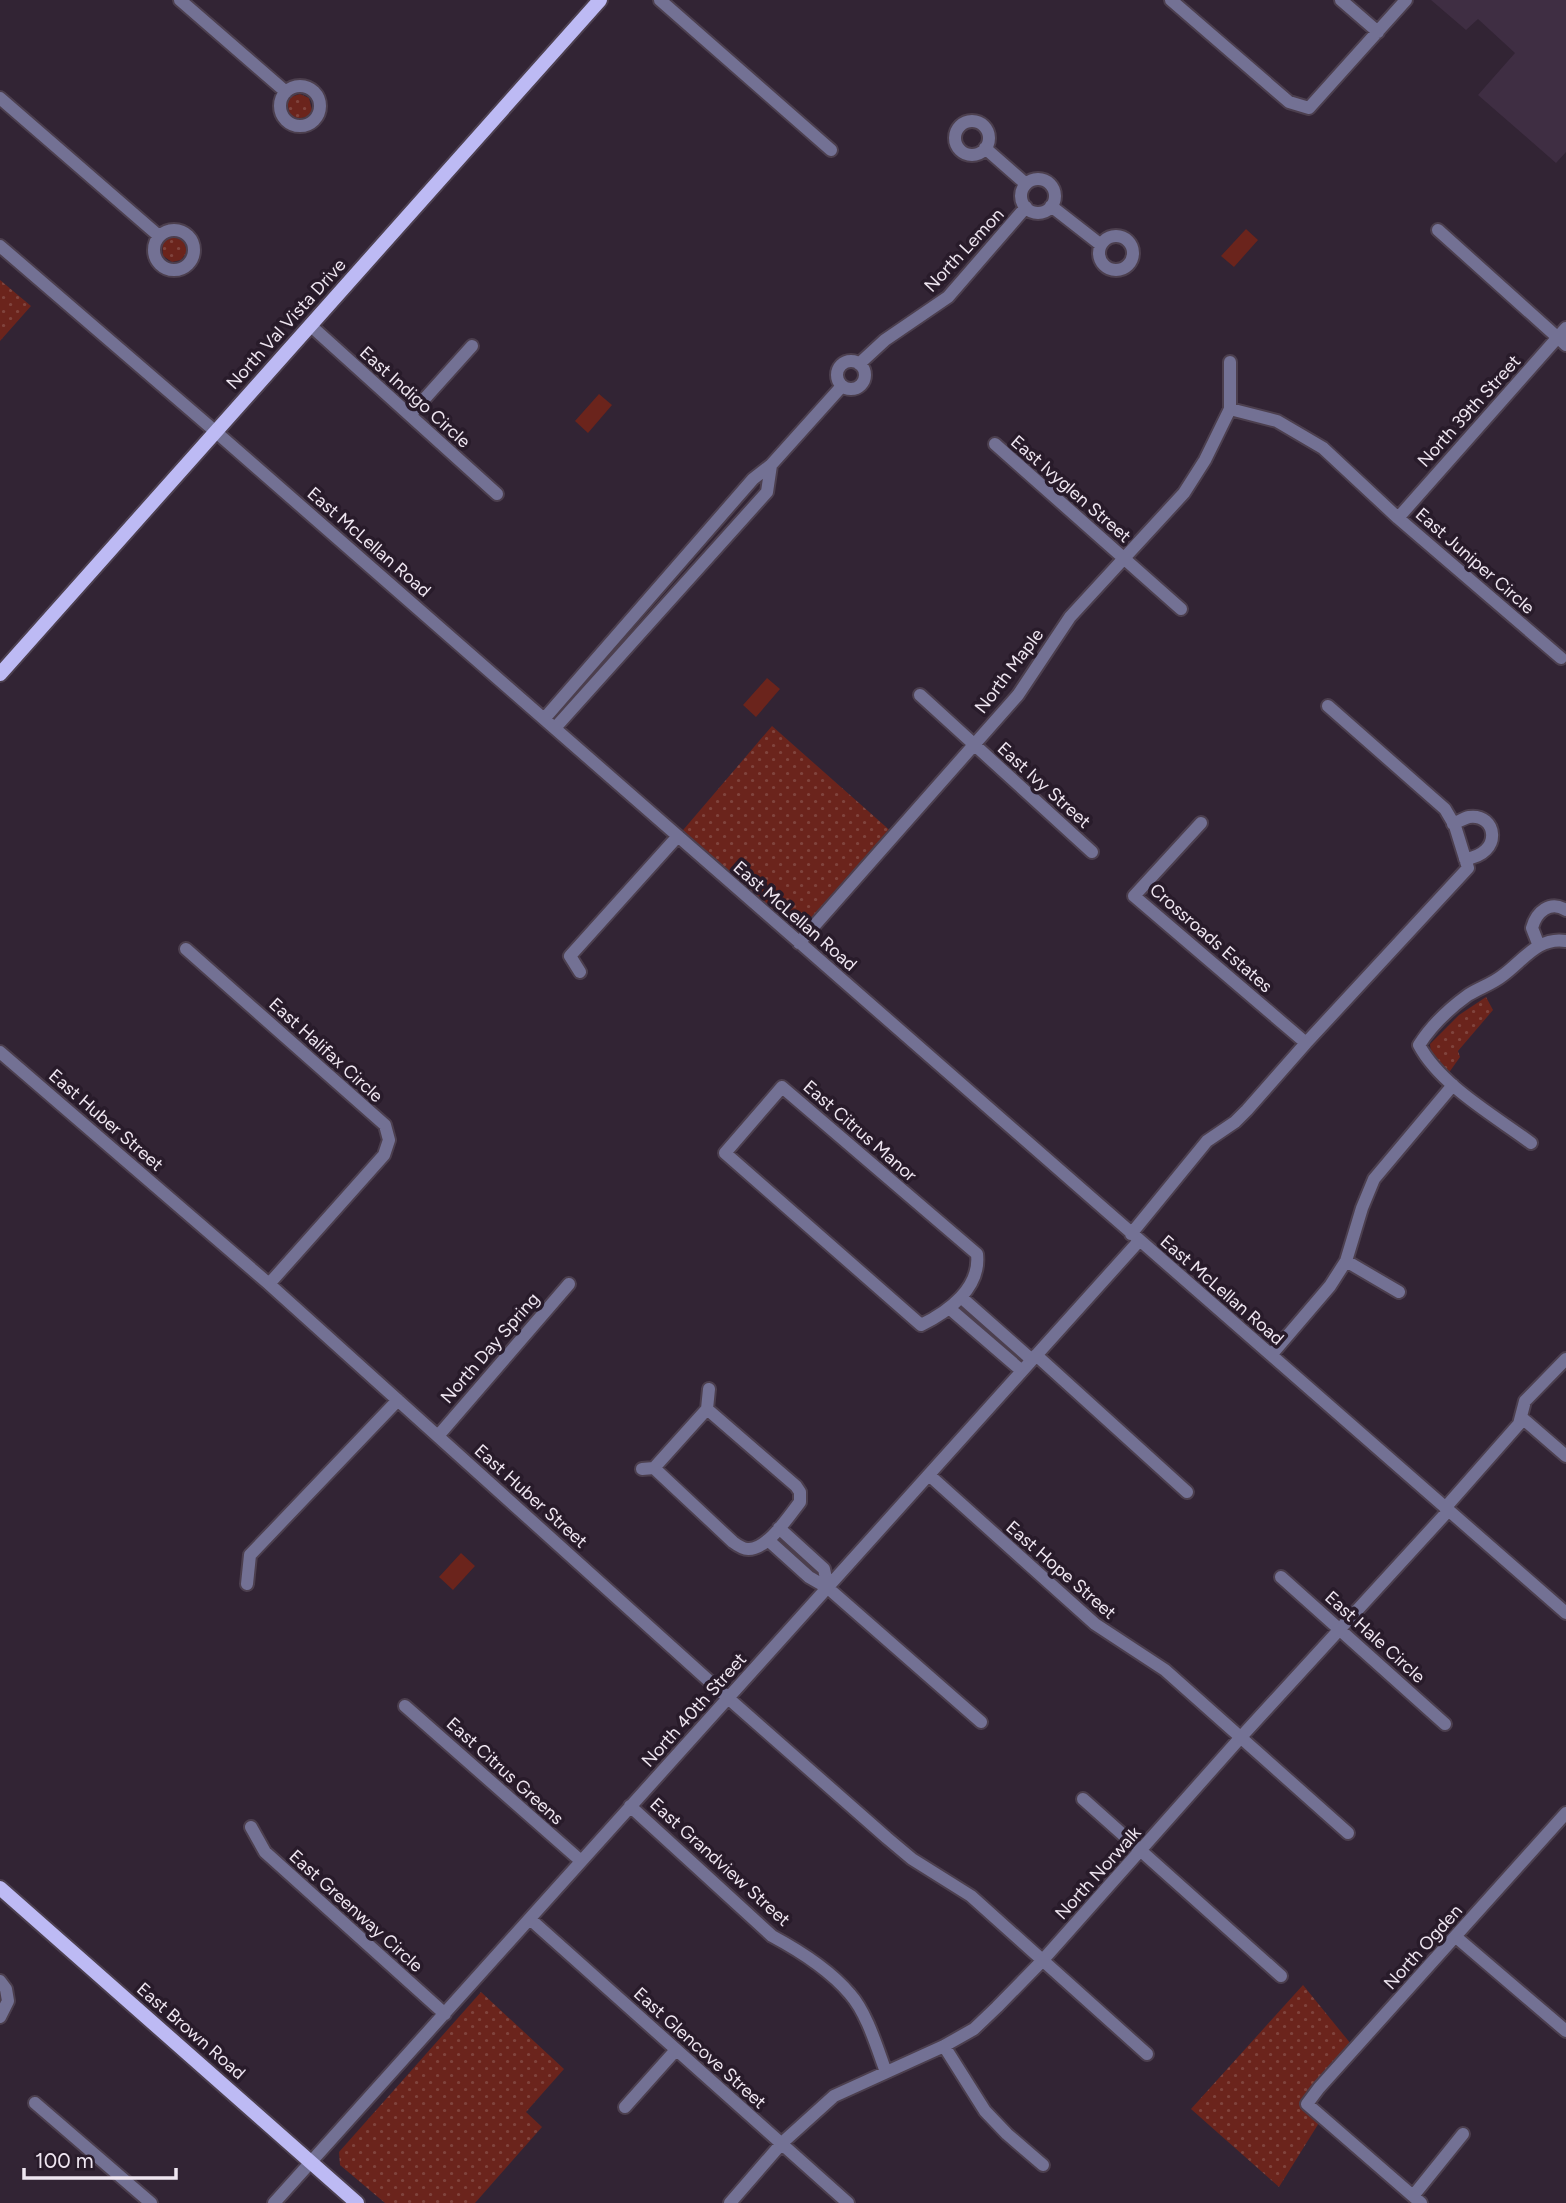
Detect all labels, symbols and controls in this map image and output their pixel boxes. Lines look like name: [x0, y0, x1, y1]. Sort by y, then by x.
street label: North Lemon: [920, 203, 1008, 297]
street label: North Val Vista Drive: [222, 254, 351, 394]
street label: East Indigo Circle: [355, 342, 475, 453]
street label: North 39th Street: [1413, 350, 1525, 472]
street label: East Ivyglen Street: [1006, 431, 1136, 547]
street label: East McLellan Road: [303, 482, 435, 602]
street label: East Juniper Circle: [1411, 503, 1539, 619]
street label: North Maple: [970, 624, 1048, 718]
street label: East Ivy Street: [993, 737, 1095, 833]
street label: East McLellan Road: [729, 856, 861, 976]
street label: Crossroads Estates: [1145, 879, 1277, 997]
street label: East Halifax Circle: [264, 993, 388, 1107]
street label: East Huber Street: [44, 1064, 168, 1176]
street label: East Citrus Manor: [799, 1076, 921, 1186]
street label: East McLellan Road: [1156, 1230, 1288, 1350]
street label: North Day Spring: [436, 1288, 544, 1408]
street label: East Huber Street: [470, 1440, 592, 1553]
street label: East Hope Street: [1001, 1516, 1121, 1624]
street label: East Hale Circle: [1320, 1586, 1430, 1688]
street label: North 40th Street: [637, 1648, 751, 1772]
street label: East Citrus Greens: [442, 1713, 568, 1829]
street label: East Grandview Street: [645, 1793, 795, 1931]
street label: North Norwalk: [1050, 1822, 1146, 1924]
street label: East Greenway Circle: [285, 1845, 428, 1977]
street label: North Ogden: [1379, 1900, 1467, 1994]
street label: East Brown Road: [132, 1978, 250, 2084]
street label: East Glencove Street: [629, 1983, 771, 2113]
scale bar: [24, 2136, 177, 2180]
text: 100 m: [35, 2148, 94, 2173]

